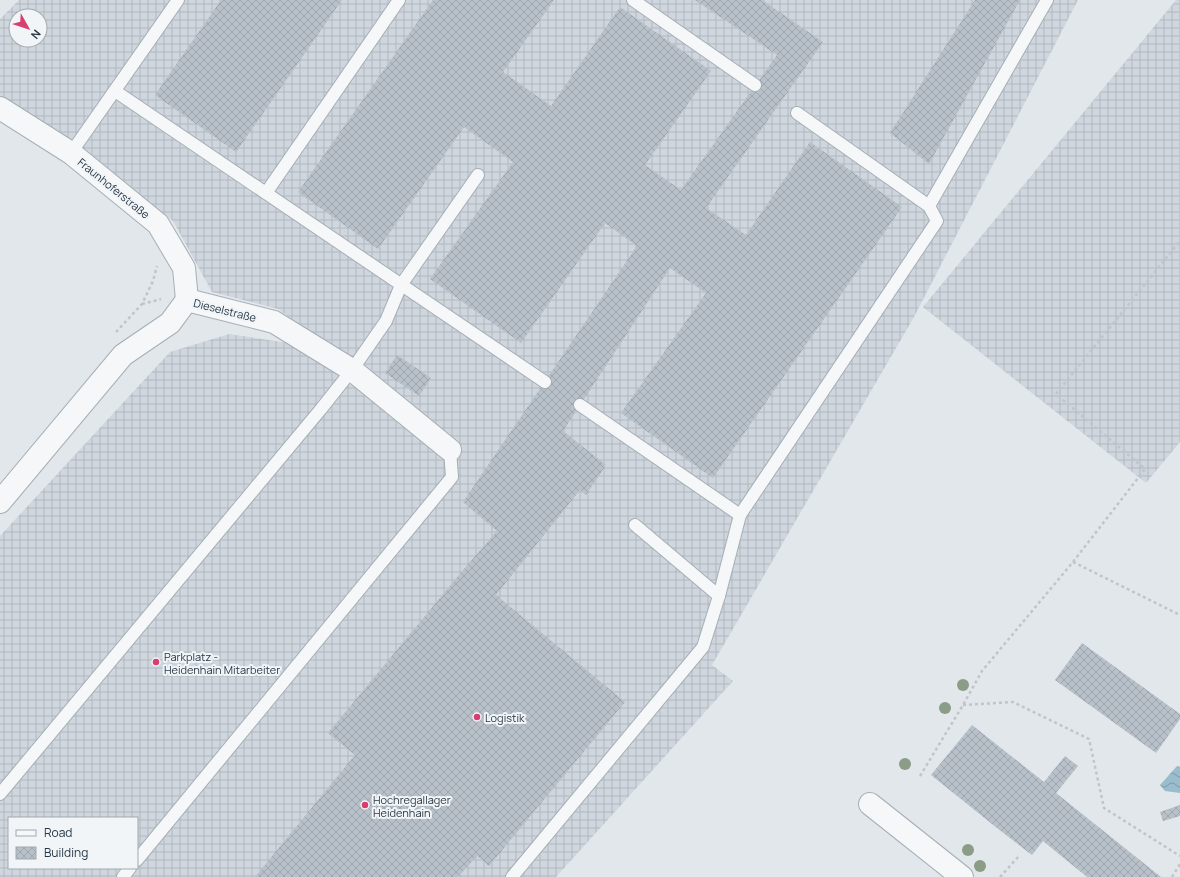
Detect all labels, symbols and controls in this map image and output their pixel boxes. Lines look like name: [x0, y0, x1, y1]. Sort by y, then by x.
north arrow: [8, 8, 48, 48]
text: N: [28, 27, 44, 42]
street label: Fraunhoferstraße: [75, 154, 154, 222]
street label: Dieselstraße: [192, 295, 259, 325]
place label: Parkplatz - Heidenhain Mitarbeiter: [164, 649, 280, 677]
marker: Parkplatz - Heidenhain Mitarbeiter: [151, 657, 161, 667]
place label: Logistik: [485, 710, 525, 725]
marker: Logistik: [472, 712, 482, 722]
place label: Hochregallager Heidenhain: [373, 792, 451, 820]
marker: Hochregallager Heidenhain: [360, 800, 370, 810]
legend: [8, 817, 138, 869]
text: Road: [44, 824, 72, 841]
text: Building: [44, 844, 88, 861]

